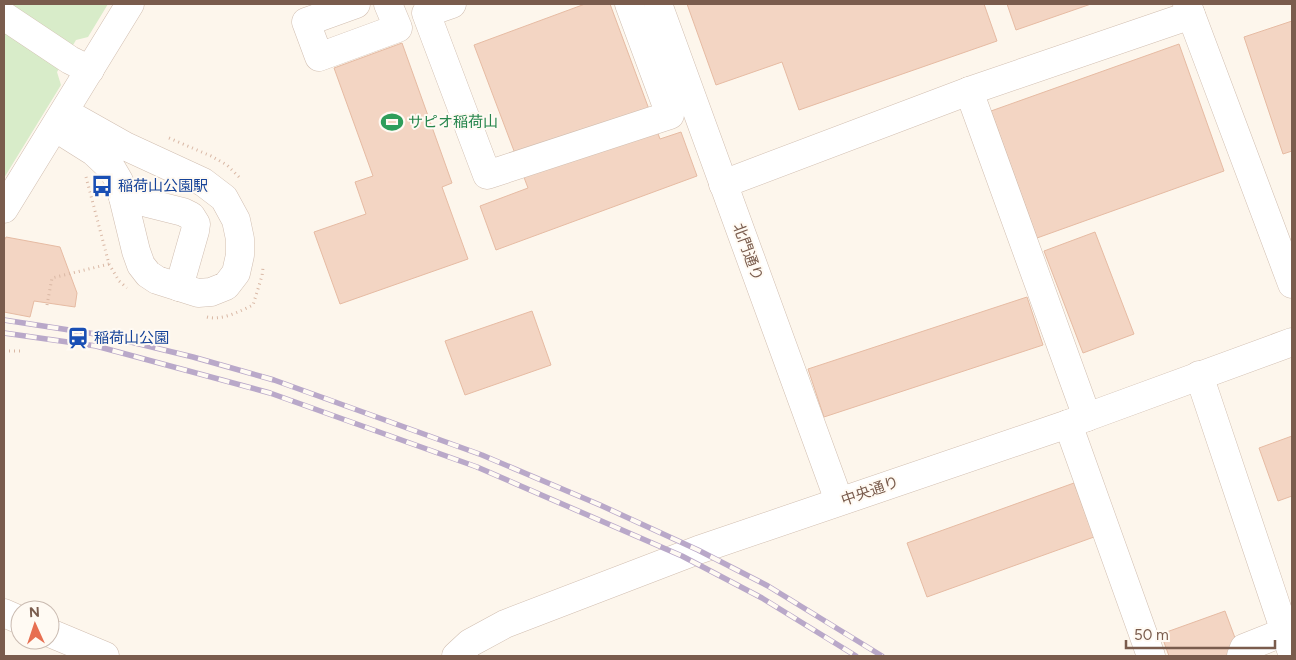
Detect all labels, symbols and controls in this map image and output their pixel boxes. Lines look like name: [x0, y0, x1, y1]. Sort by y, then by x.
sports icon: サピオ稲荷山: [379, 109, 405, 135]
place label: サピオ稲荷山: [408, 113, 498, 131]
bus stop icon: 稲荷山公園駅: [89, 173, 115, 199]
place label: 稲荷山公園駅: [118, 177, 208, 195]
street label: 北門通り: [729, 221, 767, 283]
station icon: 稲荷山公園: [65, 325, 91, 351]
place label: 稲荷山公園: [94, 329, 169, 347]
street label: 中央通り: [839, 473, 901, 509]
north arrow: [10, 600, 60, 650]
text: N: [28, 604, 40, 621]
scale bar: [1126, 618, 1275, 650]
text: 50 m: [1134, 626, 1169, 644]

